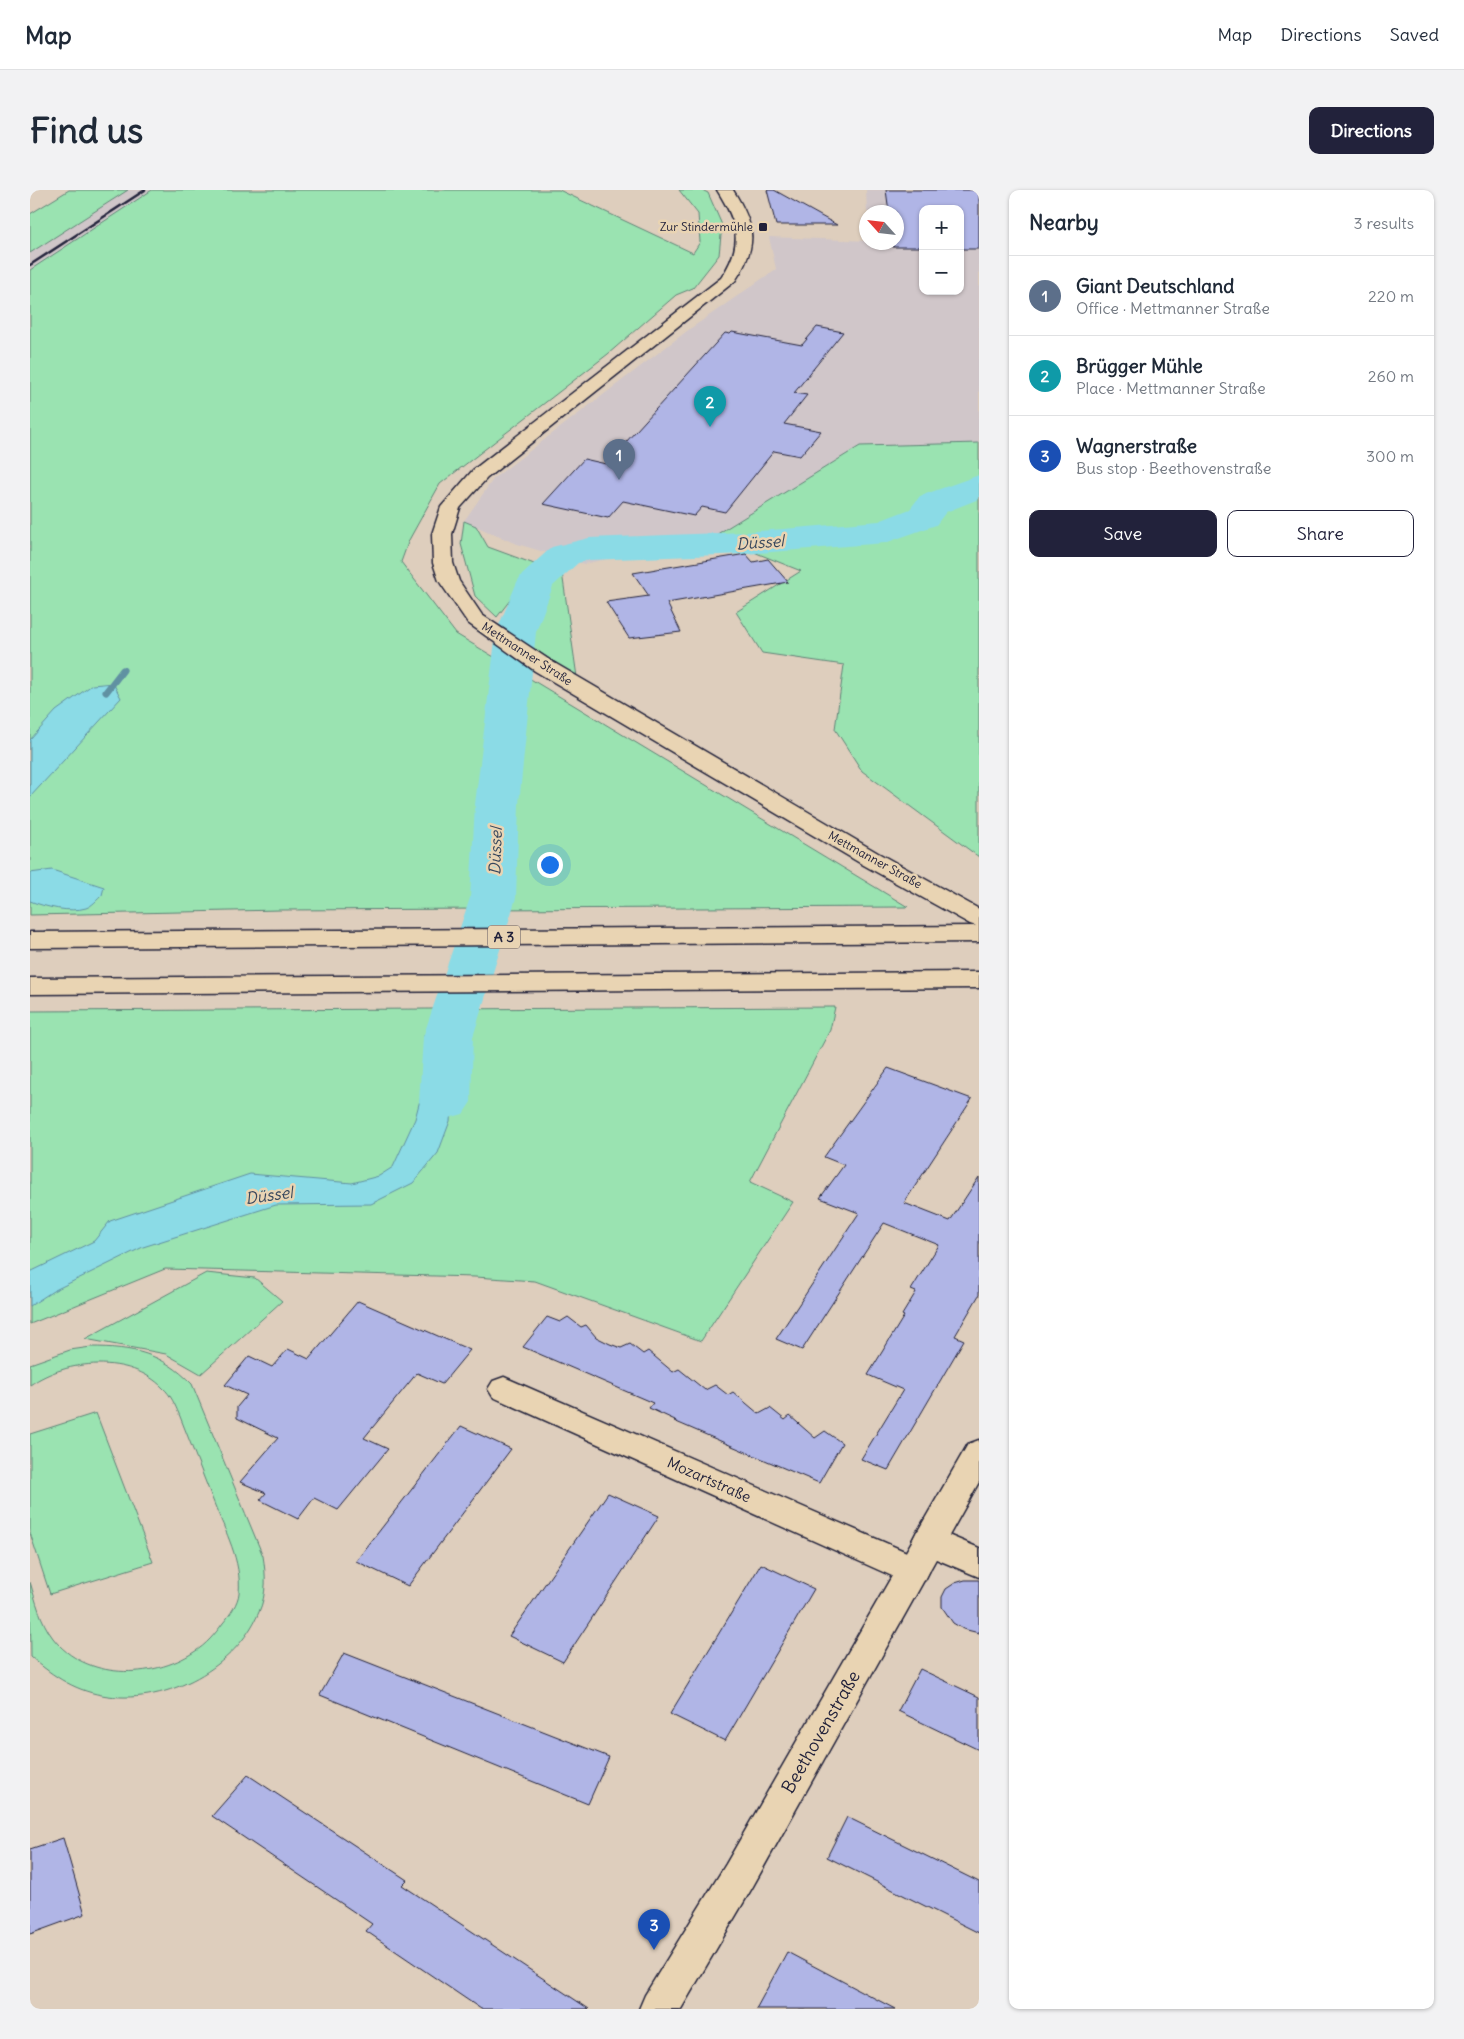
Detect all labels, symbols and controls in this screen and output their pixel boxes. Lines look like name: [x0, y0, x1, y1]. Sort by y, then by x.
text: Map: [25, 20, 72, 50]
text: Map: [1217, 23, 1252, 46]
text: Directions: [1280, 23, 1362, 46]
text: Saved: [1390, 23, 1439, 46]
button: Directions: [1309, 107, 1434, 154]
text: Find us: [30, 108, 143, 152]
north arrow: [859, 205, 904, 250]
map controls: [919, 205, 964, 295]
button: +: [919, 205, 964, 250]
text: Nearby: [1029, 209, 1099, 236]
text: 3 results: [1354, 213, 1414, 233]
place label: Zur Stindermühle: [660, 219, 753, 234]
marker: Zur Stindermühle: [757, 221, 769, 233]
button: −: [919, 250, 964, 295]
text: Giant Deutschland: [1076, 274, 1234, 298]
text: 1: [1042, 286, 1048, 306]
text: 220 m: [1368, 286, 1414, 306]
text: Office · Mettmanner Straße: [1076, 298, 1270, 318]
text: Brügger Mühle: [1076, 354, 1203, 378]
text: 2: [1041, 366, 1049, 386]
text: 260 m: [1368, 366, 1414, 386]
text: Place · Mettmanner Straße: [1076, 378, 1266, 398]
pin: 2: [694, 386, 726, 427]
text: Wagnerstraße: [1076, 434, 1197, 458]
pin: 1: [603, 439, 635, 480]
text: 3: [1040, 446, 1050, 466]
text: 300 m: [1366, 446, 1414, 466]
text: Bus stop · Beethovenstraße: [1076, 458, 1271, 478]
button: Save: [1029, 510, 1217, 557]
button: Share: [1227, 510, 1414, 557]
water label: Düssel: [736, 530, 787, 554]
street label: Mettmanner Straße: [479, 619, 575, 688]
water label: Düssel: [484, 825, 506, 875]
street label: Mettmanner Straße: [826, 828, 925, 892]
your location: [537, 852, 563, 878]
road number: A 3: [488, 926, 520, 949]
water label: Düssel: [244, 1181, 296, 1208]
street label: Mozartstraße: [664, 1453, 754, 1506]
street label: Beethovenstraße: [776, 1666, 865, 1797]
pin: 3: [638, 1909, 670, 1950]

